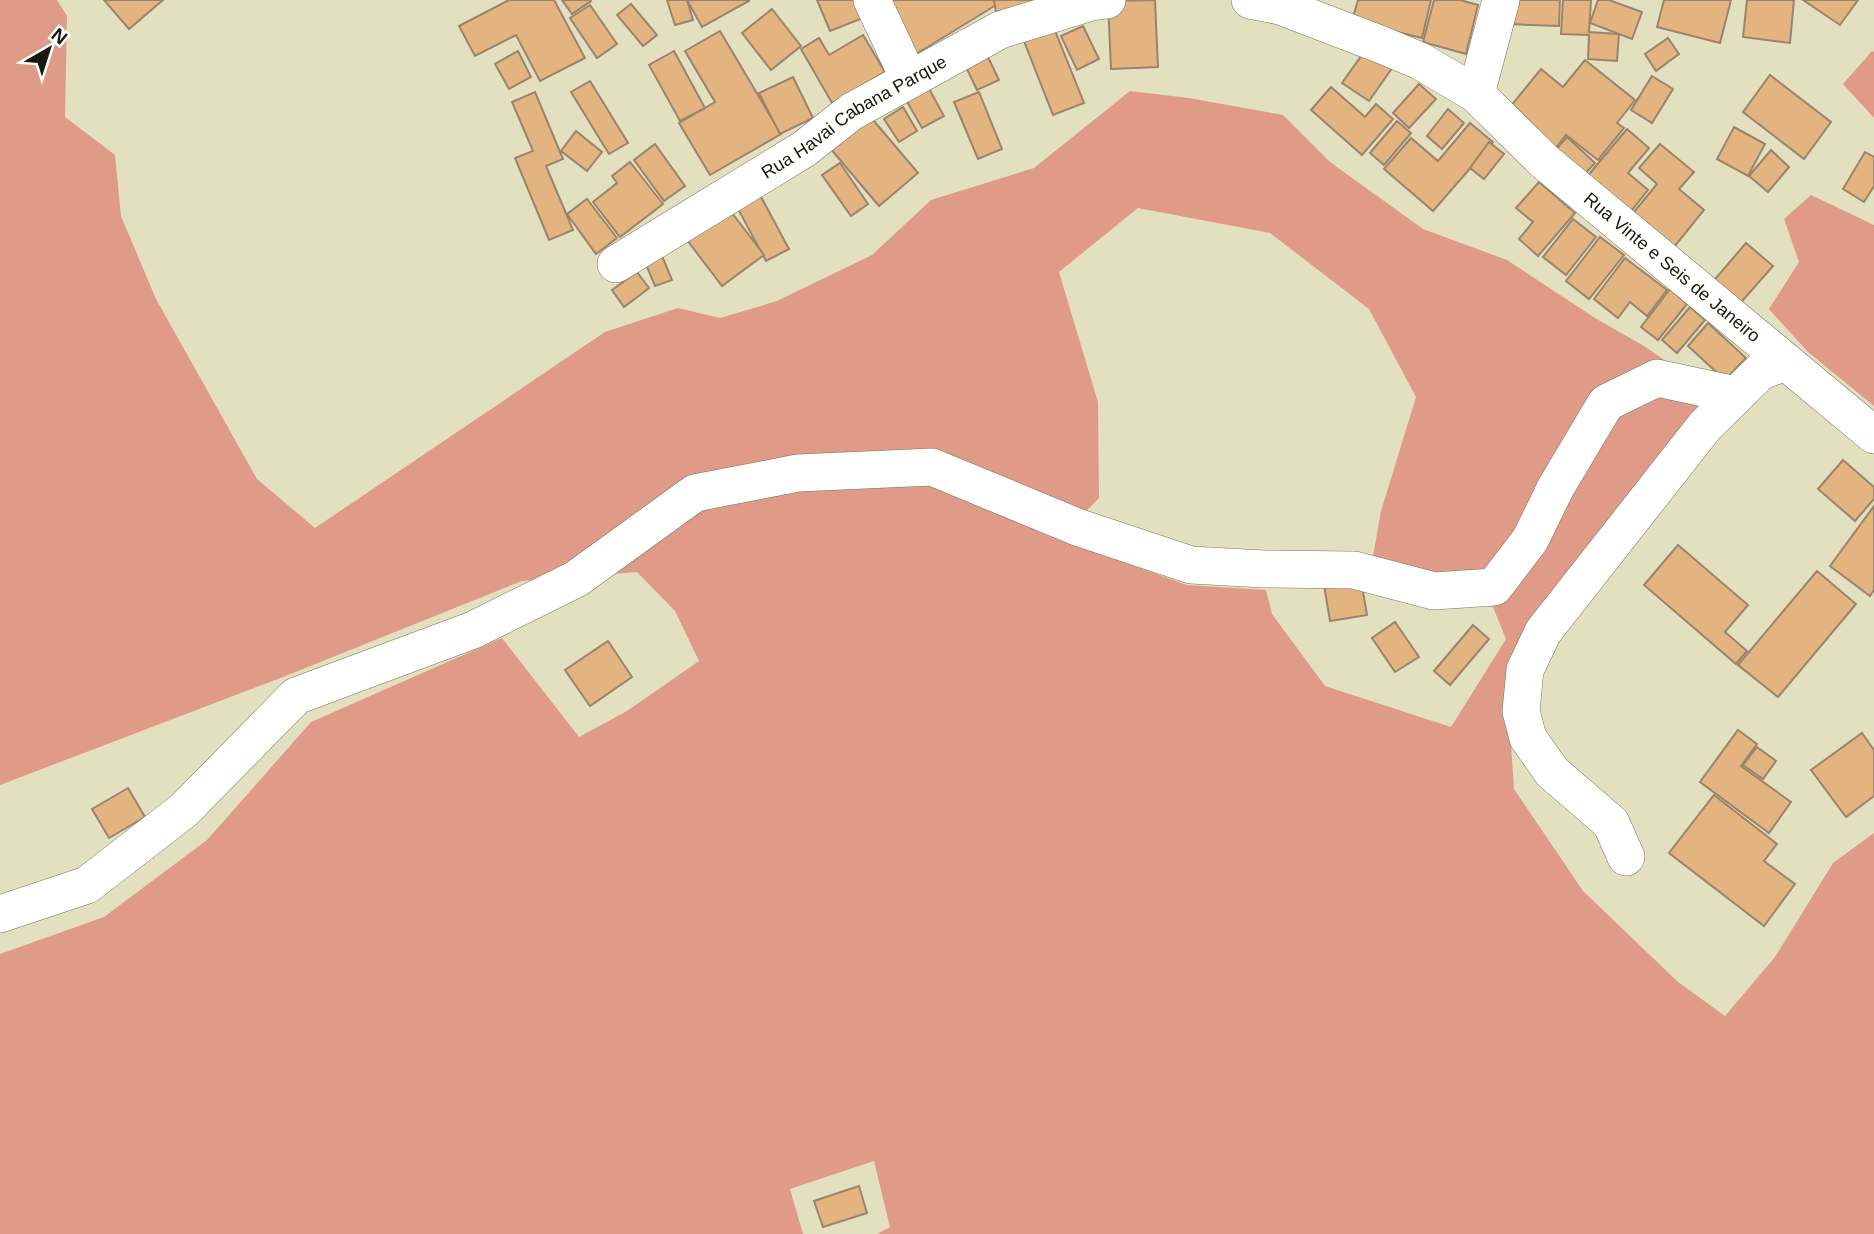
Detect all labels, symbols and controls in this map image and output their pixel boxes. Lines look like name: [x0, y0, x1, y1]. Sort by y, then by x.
north arrow: [14, 14, 84, 84]
text: N: [47, 24, 71, 49]
street label: Rua Havai Cabana Parque: [758, 51, 950, 183]
street label: Rua Vinte e Seis de Janeiro: [1580, 188, 1764, 346]

